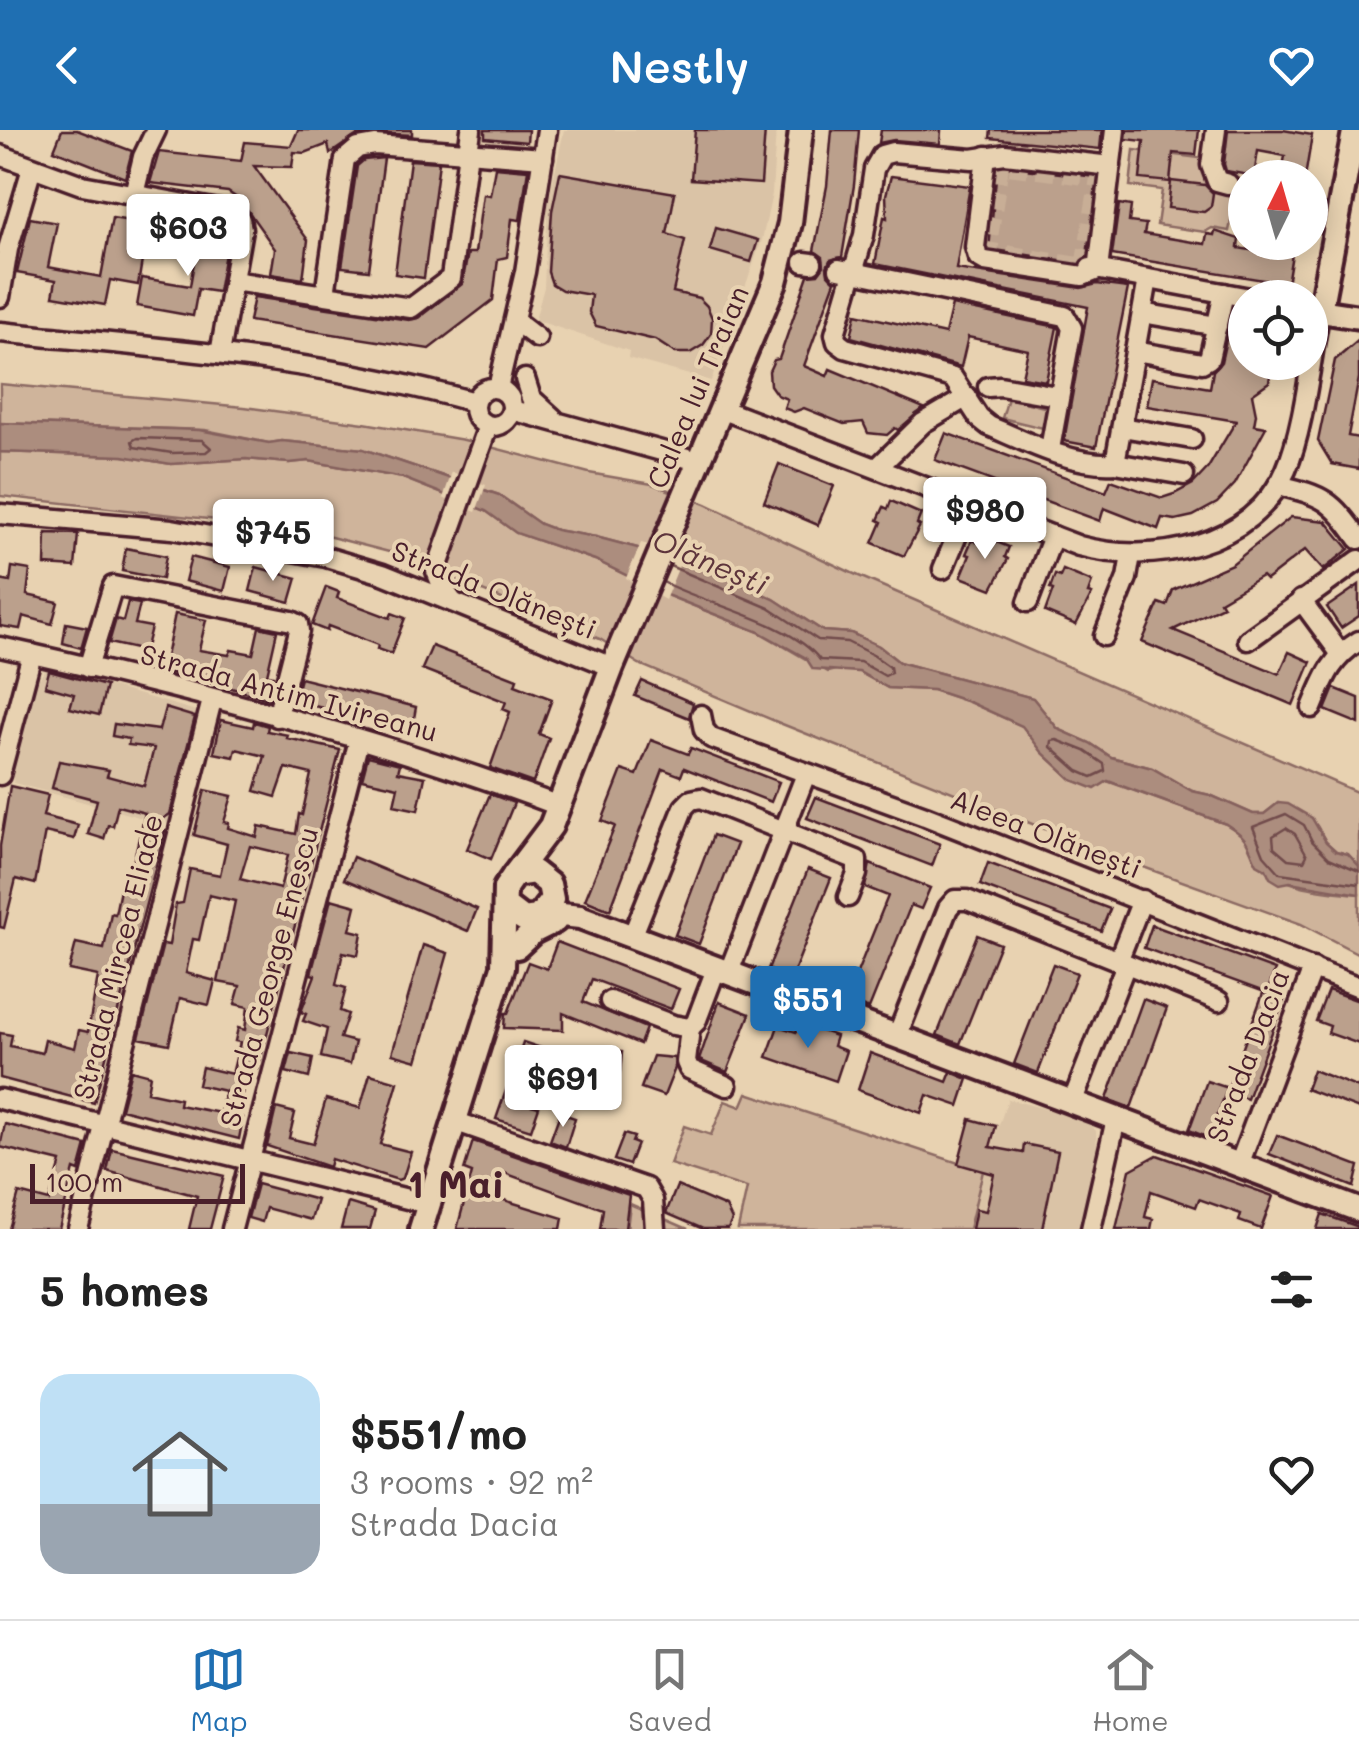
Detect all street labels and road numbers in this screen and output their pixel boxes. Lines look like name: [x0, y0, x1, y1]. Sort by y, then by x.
street label: Calea lui Traian: [638, 280, 756, 493]
street label: Strada Olănești: [386, 532, 602, 647]
street label: Strada Antim Ivireanu: [137, 635, 442, 749]
street label: Aleea Olănești: [946, 780, 1147, 887]
street label: Strada Mircea Eliade: [64, 810, 170, 1103]
street label: Strada George Enescu: [211, 823, 325, 1131]
street label: Strada Dacia: [1197, 964, 1297, 1147]

